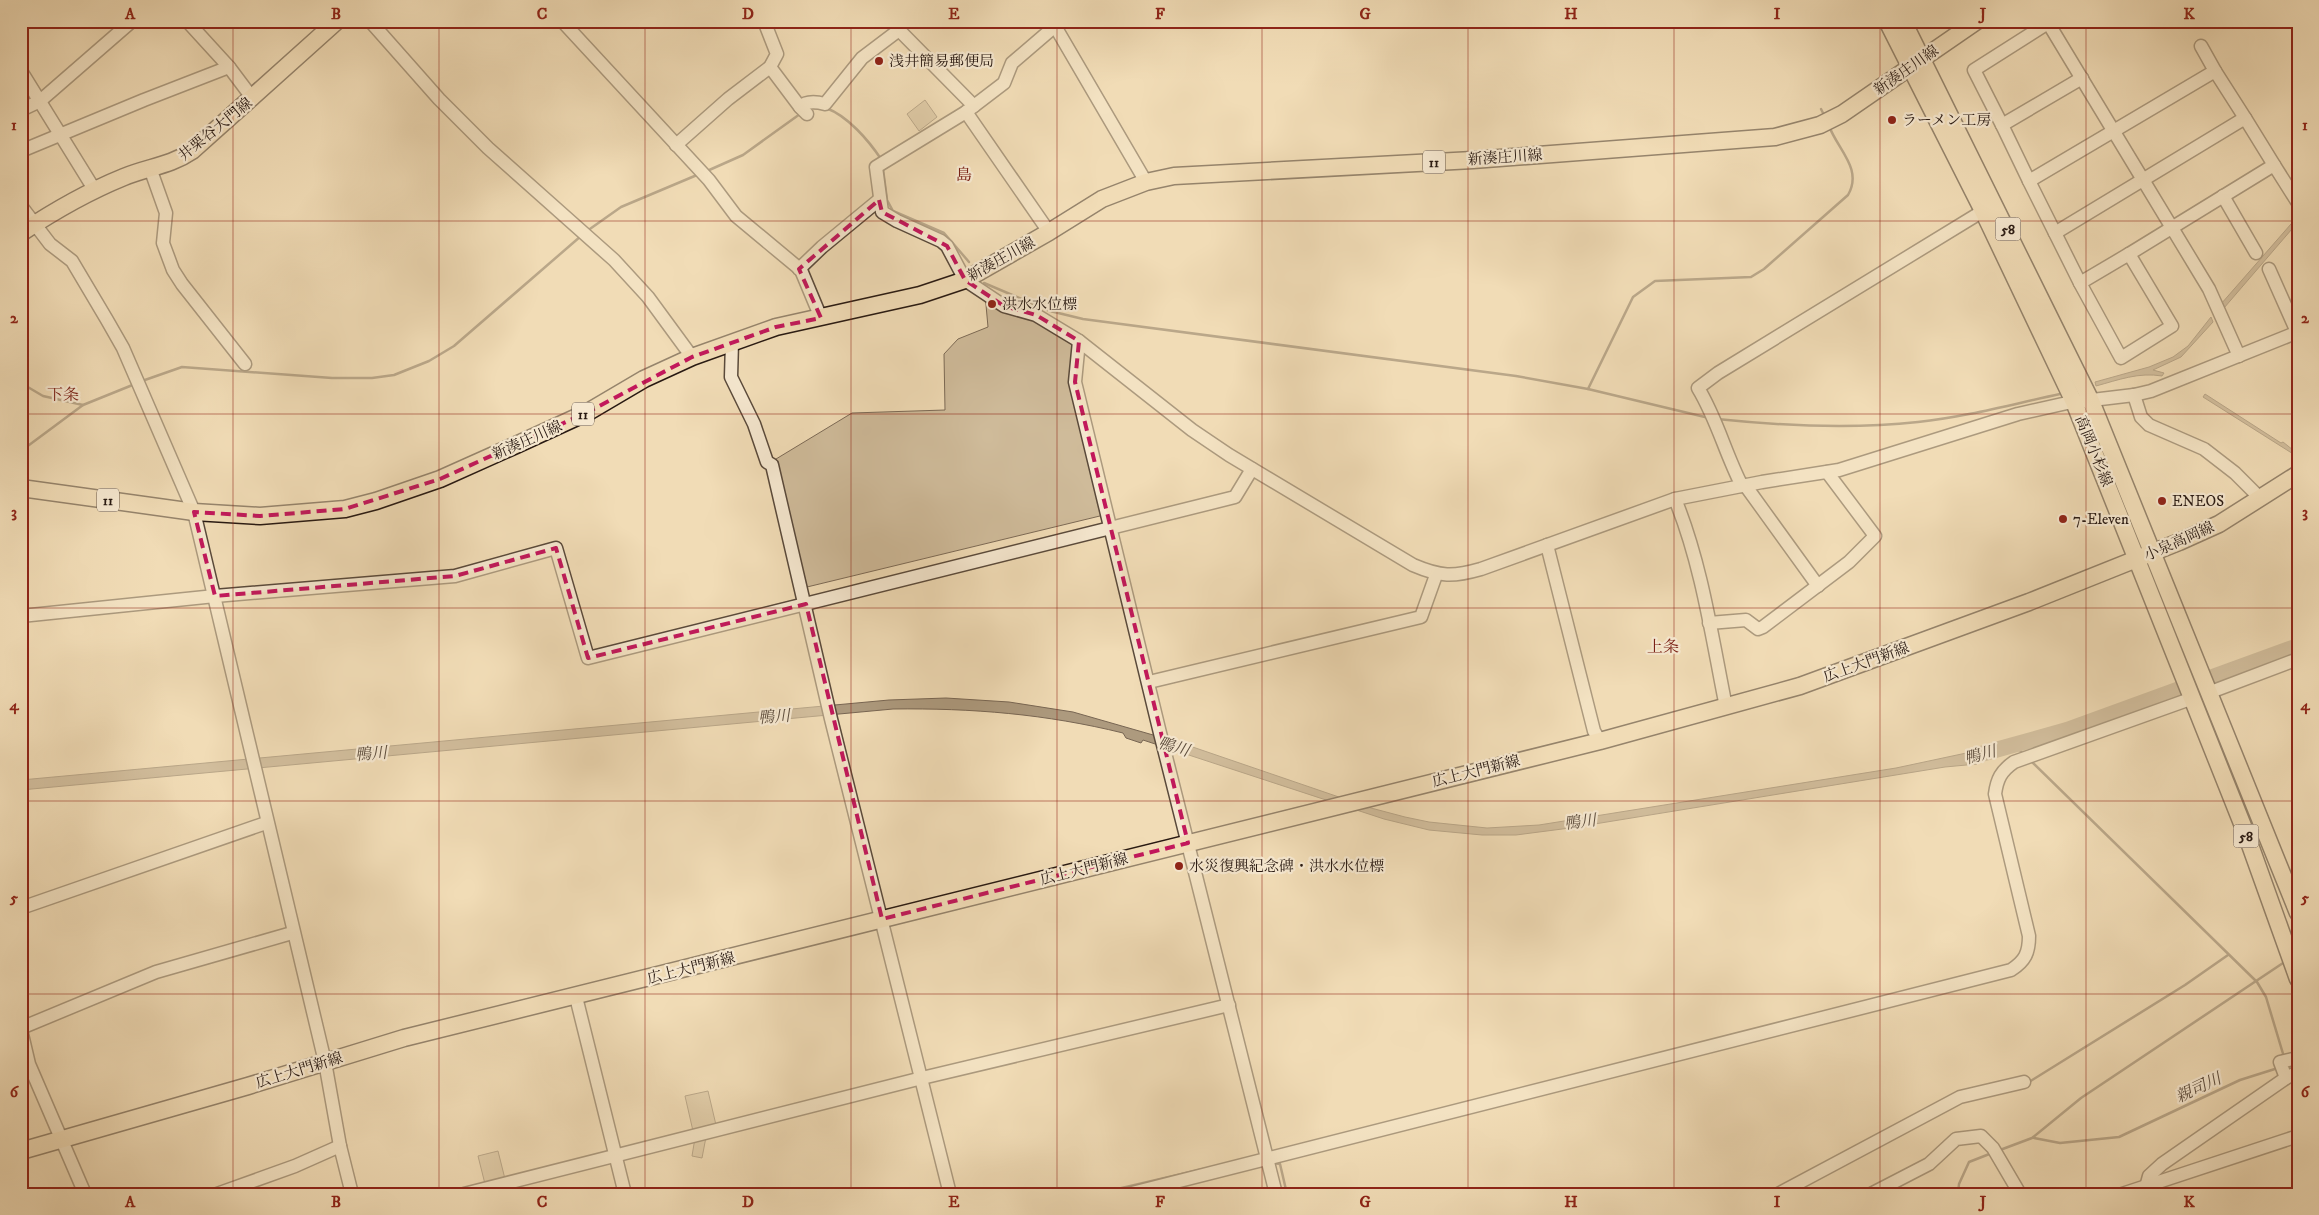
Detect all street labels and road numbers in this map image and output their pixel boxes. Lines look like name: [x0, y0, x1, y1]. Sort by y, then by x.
street label: 新湊庄川線: [1870, 41, 1942, 100]
street label: 井栗谷大門線: [174, 94, 256, 165]
street label: 新湊庄川線: [1467, 145, 1543, 170]
road number: 11: [1423, 150, 1445, 173]
road number: 58: [1996, 218, 2020, 240]
street label: 新湊庄川線: [964, 233, 1039, 286]
road number: 11: [572, 402, 594, 426]
street label: 高岡小杉線: [2071, 413, 2116, 490]
street label: 新湊庄川線: [489, 417, 565, 464]
road number: 11: [97, 488, 119, 512]
street label: 小泉高岡線: [2141, 518, 2217, 565]
street label: 広上大門新線: [1821, 638, 1912, 687]
street label: 広上大門新線: [1430, 751, 1522, 792]
road number: 58: [2234, 824, 2258, 848]
street label: 広上大門新線: [1038, 849, 1130, 890]
street label: 広上大門新線: [645, 948, 737, 989]
street label: 広上大門新線: [253, 1048, 345, 1093]

